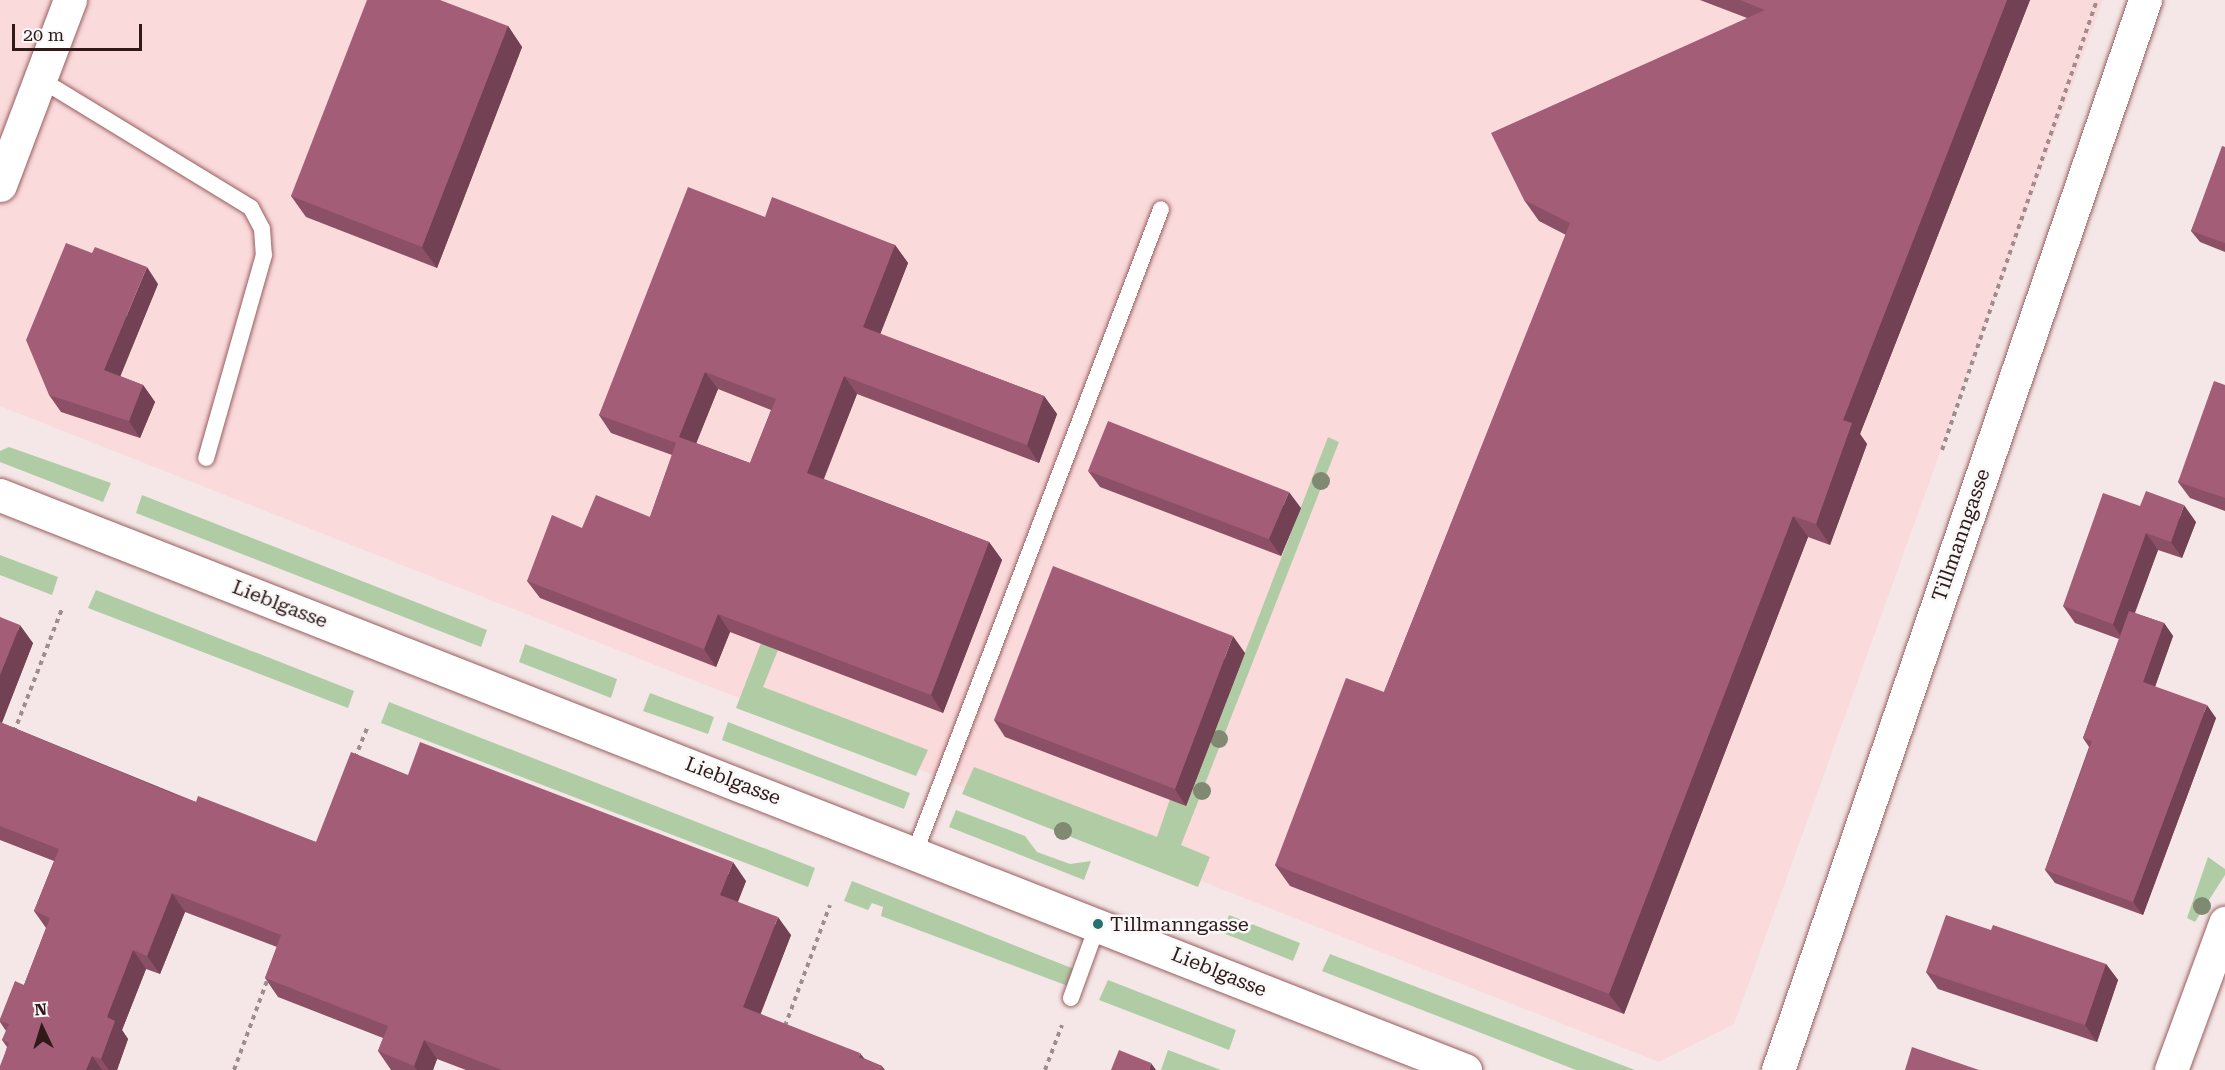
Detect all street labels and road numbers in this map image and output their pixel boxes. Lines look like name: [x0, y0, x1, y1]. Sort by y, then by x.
street label: Tillmanngasse: [1927, 466, 1995, 604]
street label: Lieblgasse: [229, 575, 331, 633]
street label: Lieblgasse: [682, 752, 784, 810]
street label: Lieblgasse: [1168, 942, 1270, 1002]

